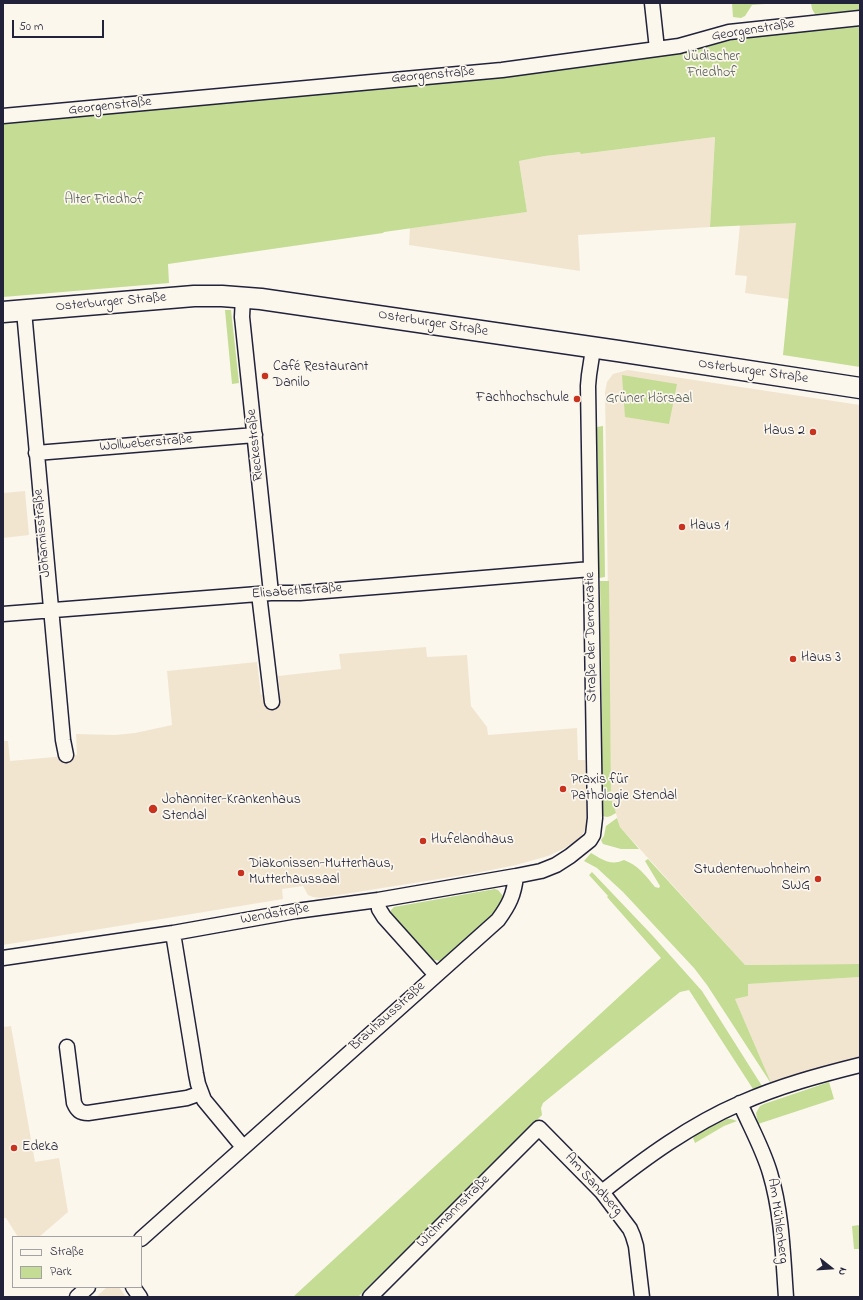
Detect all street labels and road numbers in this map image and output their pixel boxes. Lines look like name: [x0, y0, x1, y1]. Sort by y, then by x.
street label: Georgenstraße: [710, 16, 796, 46]
street label: Georgenstraße: [391, 64, 475, 88]
street label: Georgenstraße: [68, 94, 152, 120]
street label: Osterburger Straße: [55, 290, 167, 316]
street label: Osterburger Straße: [377, 307, 489, 341]
street label: Osterburger Straße: [697, 356, 809, 388]
street label: Rieckestraße: [244, 408, 268, 482]
street label: Wollweberstraße: [99, 432, 193, 456]
street label: Johannisstraße: [31, 488, 55, 578]
street label: Straße der Demokratie: [582, 572, 602, 702]
street label: Elisabethstraße: [251, 580, 343, 604]
street label: Wendstraße: [239, 901, 311, 929]
street label: Brauhausstraße: [347, 979, 429, 1055]
street label: Am Sandberg: [560, 1150, 626, 1220]
street label: Wichmannstraße: [414, 1172, 494, 1252]
street label: Am Mühlenberg: [763, 1177, 791, 1265]

